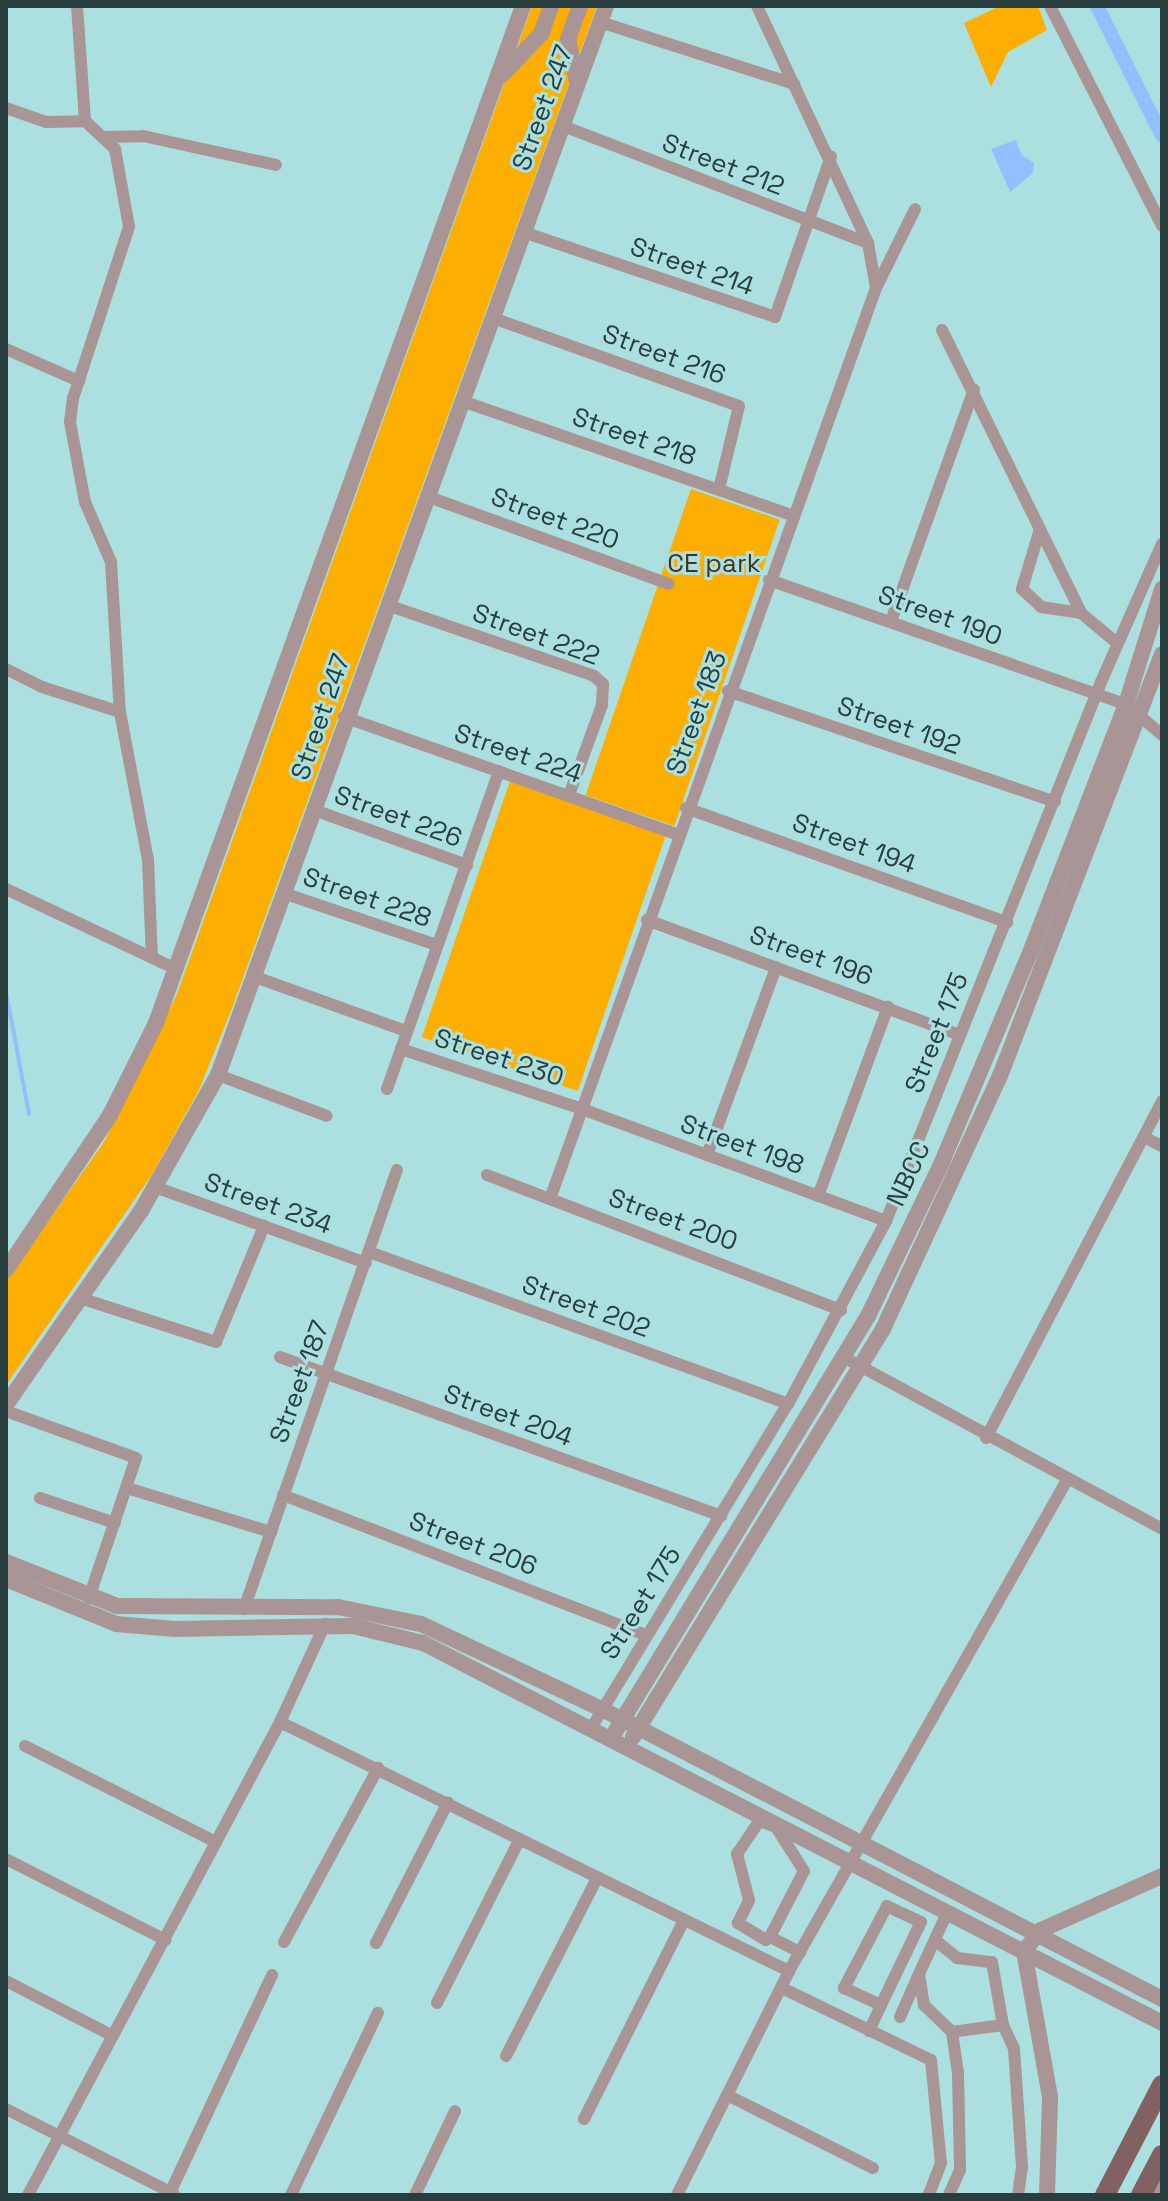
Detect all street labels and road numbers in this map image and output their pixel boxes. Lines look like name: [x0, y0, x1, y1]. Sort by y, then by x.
street label: Street 247: [506, 41, 580, 175]
street label: Street 212: [657, 127, 789, 203]
street label: Street 214: [626, 231, 758, 303]
street label: Street 216: [598, 318, 730, 392]
street label: Street 218: [568, 401, 700, 473]
street label: Street 220: [487, 481, 623, 557]
street label: Street 190: [874, 579, 1006, 653]
street label: Street 222: [468, 598, 604, 672]
street label: Street 183: [660, 647, 734, 779]
street label: Street 247: [285, 650, 357, 784]
street label: Street 192: [833, 690, 965, 762]
street label: Street 224: [450, 718, 586, 790]
street label: Street 226: [330, 780, 466, 854]
street label: Street 194: [788, 807, 920, 881]
street label: Street 228: [299, 861, 435, 935]
street label: Street 196: [745, 919, 877, 993]
street label: Street 175: [899, 968, 975, 1098]
street label: Street 230: [430, 1022, 568, 1094]
street label: Street 198: [676, 1108, 808, 1182]
street label: NBCC: [881, 1137, 937, 1211]
street label: Street 234: [200, 1166, 336, 1242]
street label: Street 200: [604, 1182, 742, 1258]
street label: Street 202: [518, 1269, 654, 1345]
street label: Street 187: [264, 1317, 336, 1447]
street label: Street 204: [439, 1378, 577, 1454]
street label: Street 206: [405, 1505, 541, 1583]
street label: Street 175: [594, 1541, 688, 1665]

